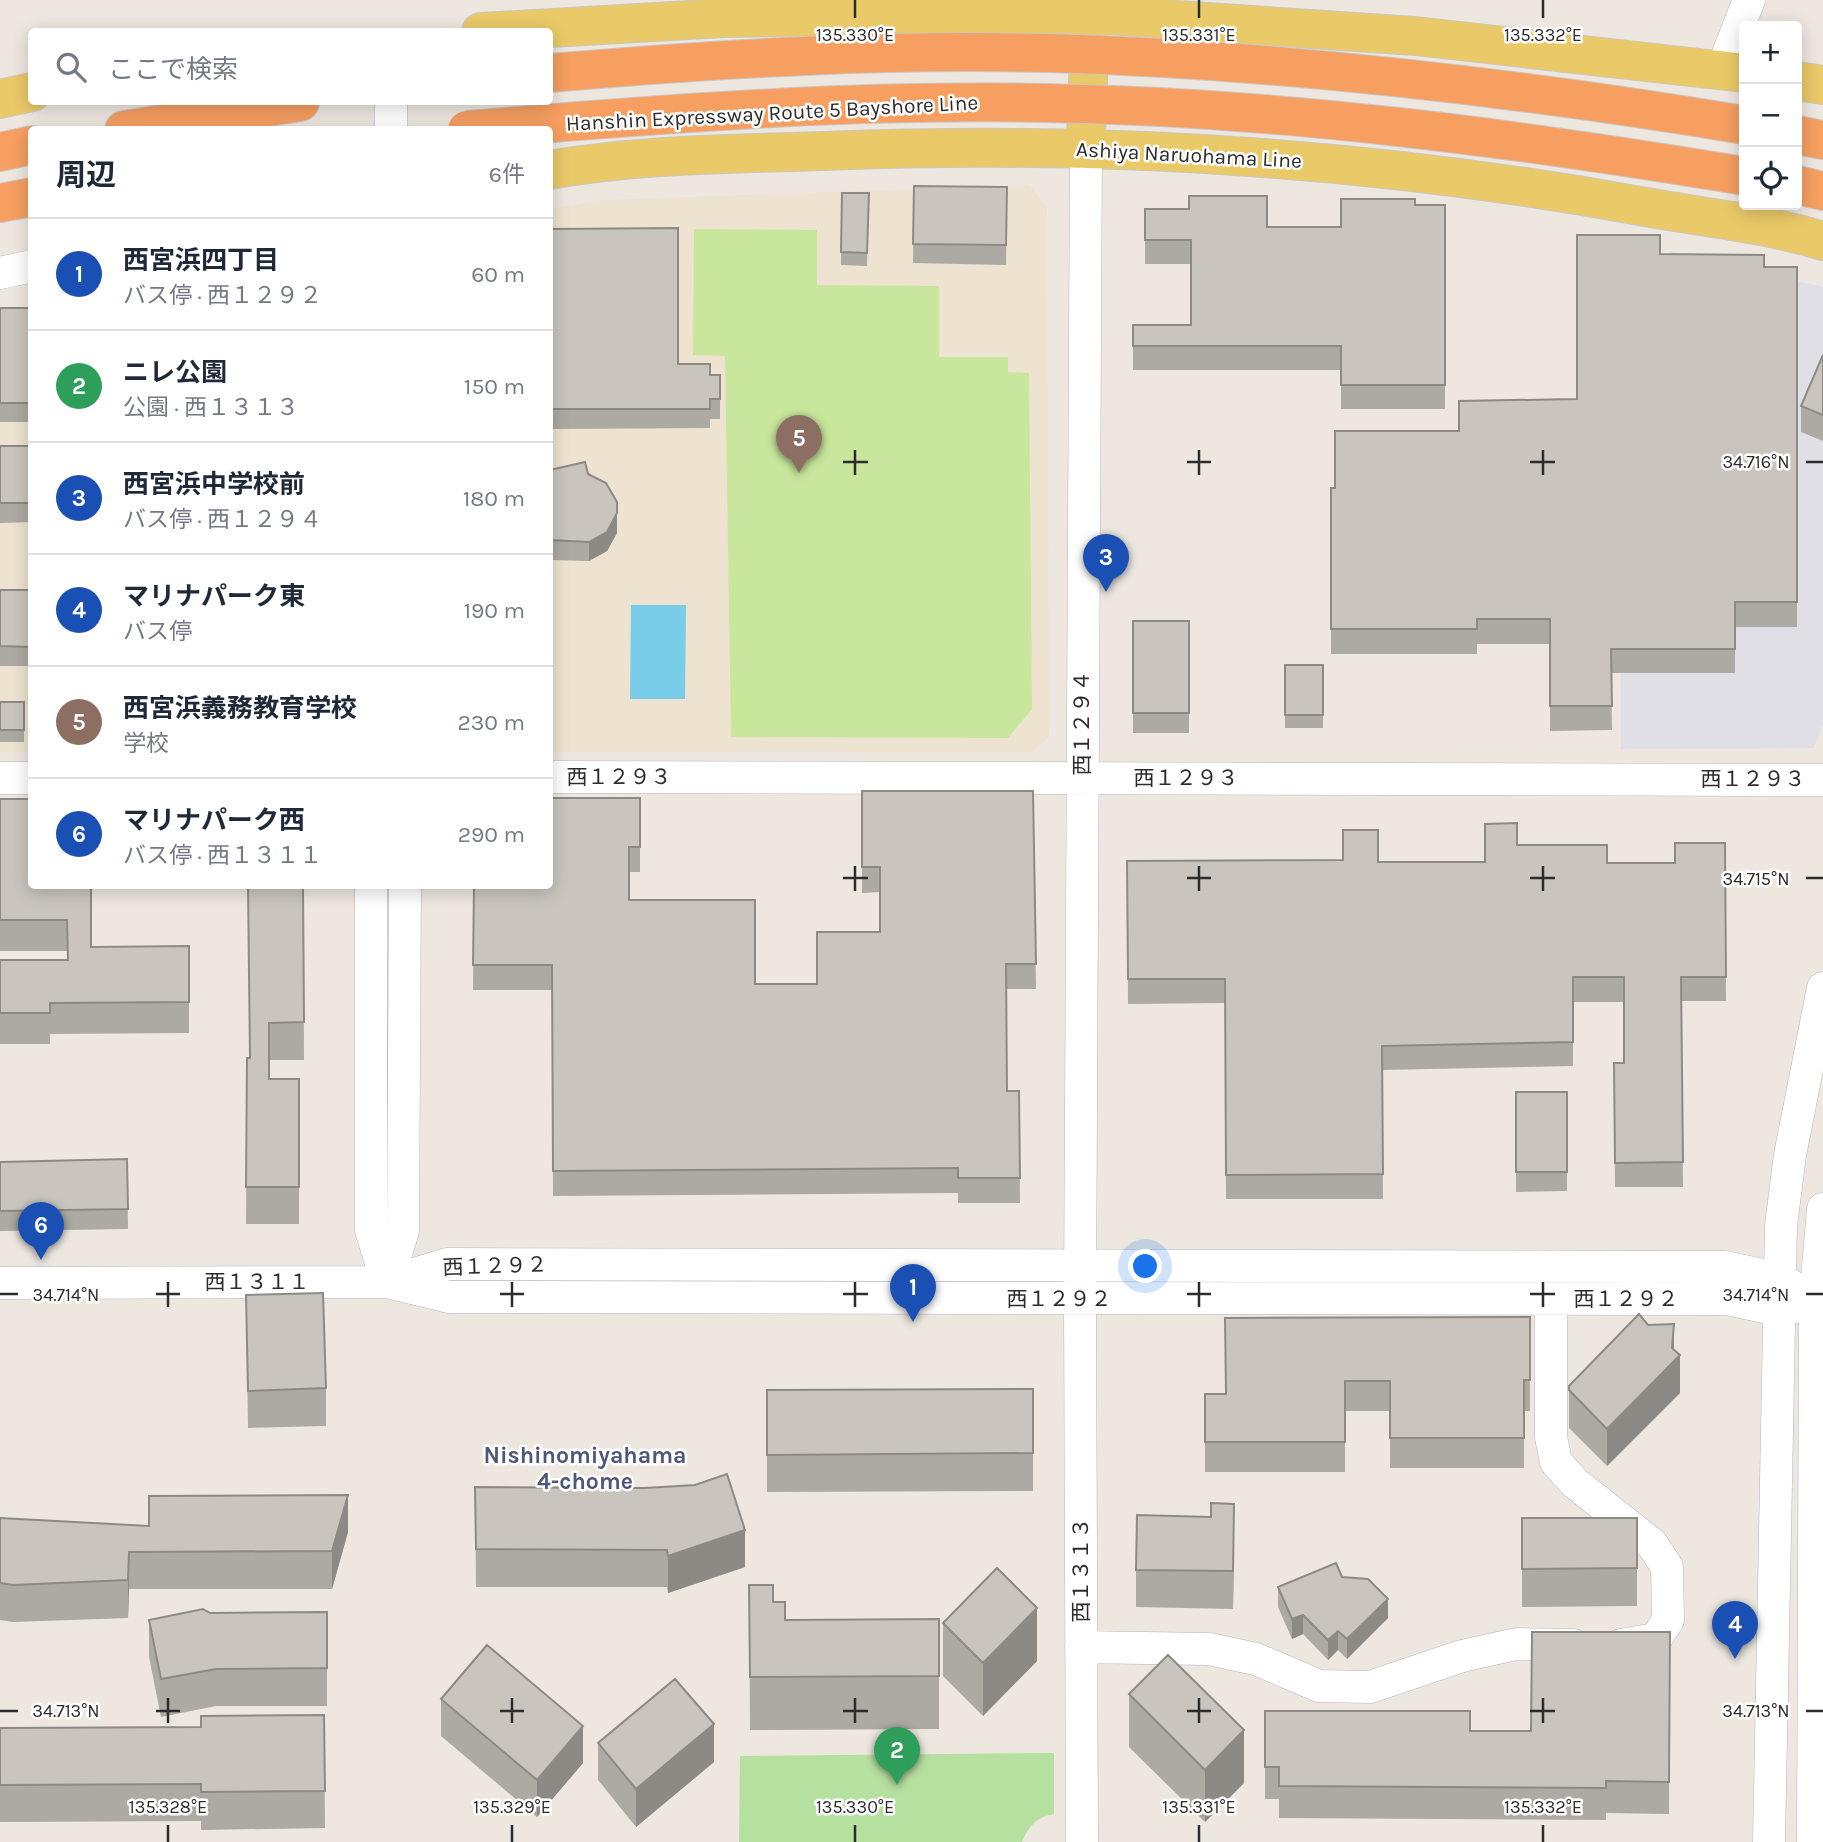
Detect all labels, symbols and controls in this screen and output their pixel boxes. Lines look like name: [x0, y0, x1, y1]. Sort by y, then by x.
map controls: [1739, 21, 1802, 210]
button: +: [1739, 21, 1802, 84]
text: 135.330°E: [816, 24, 894, 46]
text: 135.331°E: [1162, 24, 1236, 46]
text: 135.332°E: [1504, 24, 1582, 46]
search box: [28, 28, 553, 105]
icon: search: [52, 48, 90, 86]
text: ここで検索: [108, 54, 238, 85]
button: −: [1739, 84, 1802, 147]
street label: Hanshin Expressway Route 5 Bayshore Line: [565, 90, 979, 136]
street label: Ashiya Naruohama Line: [1076, 137, 1302, 173]
button: locate: [1739, 147, 1802, 210]
text: 周辺: [56, 157, 116, 193]
text: 6件: [489, 161, 525, 188]
text: 西宮浜四丁目: [123, 245, 279, 276]
text: 1: [75, 261, 83, 288]
text: 60 m: [471, 261, 525, 288]
text: バス停 · 西１２９２: [123, 282, 322, 309]
text: ニレ公園: [123, 357, 227, 388]
text: 2: [72, 373, 86, 400]
text: 150 m: [464, 373, 525, 400]
text: 公園 · 西１３１３: [123, 394, 299, 421]
pin: 5: [776, 415, 822, 473]
text: 34.716°N: [1722, 451, 1790, 473]
text: 西宮浜中学校前: [123, 469, 305, 500]
text: 3: [72, 485, 86, 512]
text: 180 m: [463, 485, 525, 512]
text: バス停 · 西１２９４: [123, 506, 322, 533]
pin: 3: [1083, 534, 1129, 592]
text: マリナパーク東: [123, 581, 305, 612]
text: 4: [72, 597, 86, 624]
text: 190 m: [463, 597, 525, 624]
text: バス停: [123, 618, 192, 645]
street label: 西１２９４: [1070, 671, 1094, 776]
text: 西宮浜義務教育学校: [123, 693, 357, 724]
text: 5: [72, 709, 86, 736]
text: 230 m: [457, 709, 525, 736]
text: 学校: [123, 730, 169, 757]
street label: 西１２９３: [567, 765, 672, 789]
street label: 西１２９３: [1134, 766, 1239, 790]
street label: 西１２９３: [1701, 767, 1806, 791]
text: マリナパーク西: [123, 805, 305, 836]
text: 6: [72, 821, 86, 848]
text: 290 m: [458, 821, 525, 848]
text: バス停 · 西１３１１: [123, 842, 322, 869]
text: 34.715°N: [1723, 868, 1789, 890]
pin: 6: [18, 1202, 64, 1260]
your location: [1128, 1249, 1162, 1283]
street label: 西１２９２: [442, 1252, 548, 1280]
pin: 1: [890, 1264, 936, 1322]
street label: 西１３１１: [205, 1270, 310, 1294]
text: 34.714°N: [33, 1284, 99, 1306]
text: 34.714°N: [1723, 1284, 1789, 1306]
street label: 西１２９２: [1007, 1287, 1112, 1311]
street label: 西１２９２: [1574, 1287, 1679, 1311]
district label: Nishinomiyahama 4-chome: [484, 1442, 686, 1495]
street label: 西１３１３: [1069, 1518, 1093, 1623]
pin: 4: [1712, 1601, 1758, 1659]
text: 34.713°N: [32, 1700, 100, 1722]
text: 34.713°N: [1722, 1700, 1790, 1722]
pin: 2: [874, 1727, 920, 1785]
text: 135.328°E: [129, 1796, 207, 1818]
text: 135.329°E: [473, 1796, 551, 1818]
text: 135.330°E: [816, 1796, 894, 1818]
text: 135.331°E: [1162, 1796, 1236, 1818]
text: 135.332°E: [1504, 1796, 1582, 1818]

